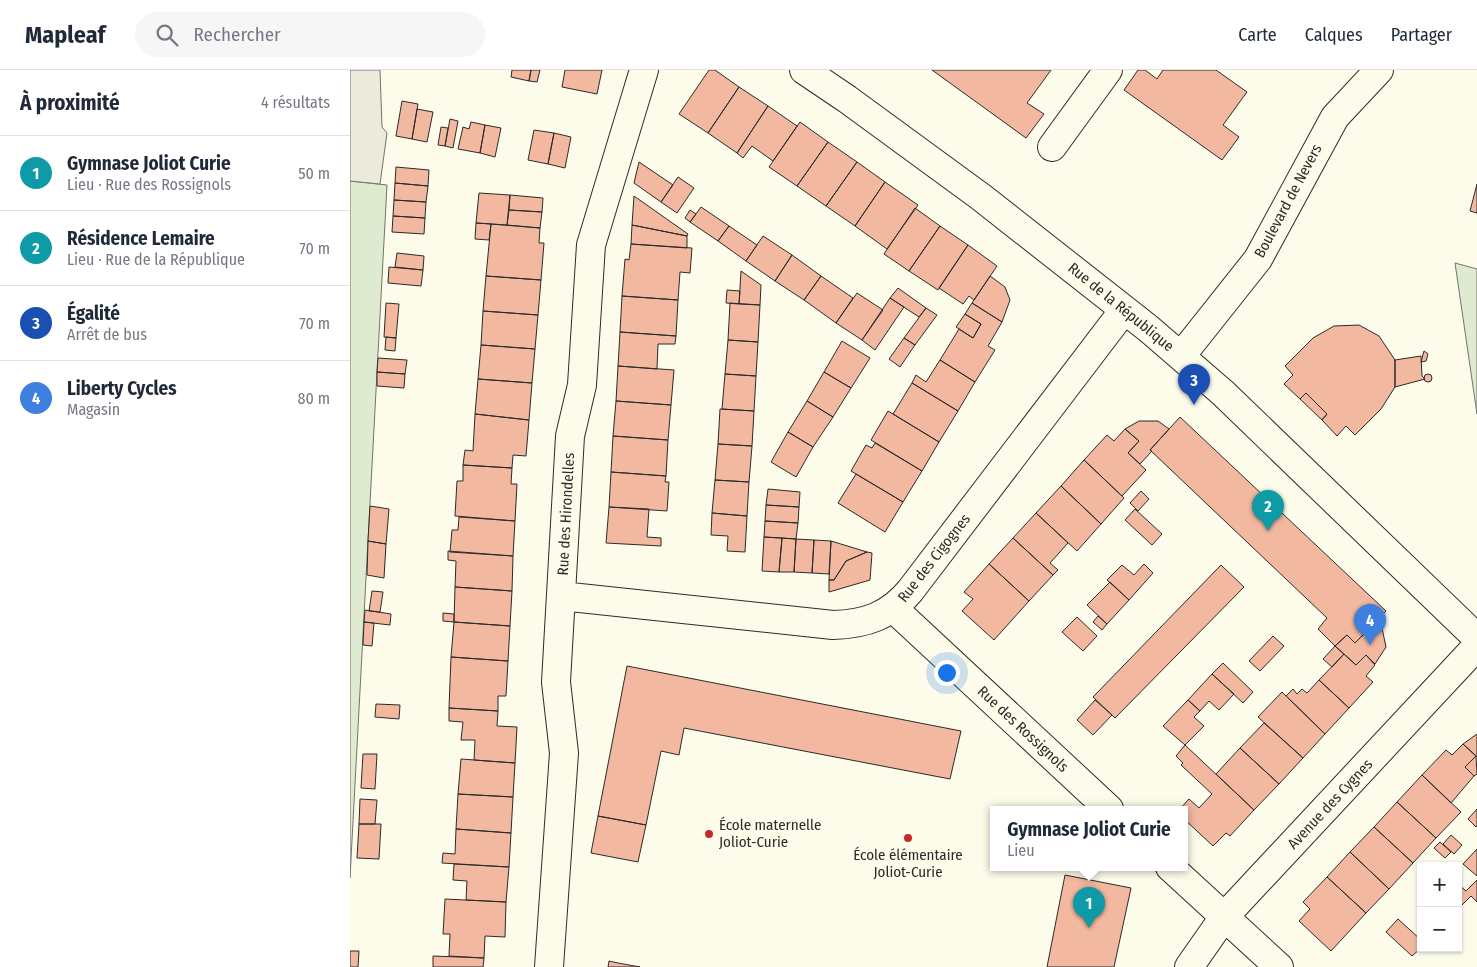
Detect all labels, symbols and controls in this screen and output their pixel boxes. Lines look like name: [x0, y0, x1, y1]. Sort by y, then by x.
search box: [135, 12, 485, 57]
text: Mapleaf: [25, 21, 105, 49]
icon: search: [153, 21, 181, 49]
text: Rechercher: [193, 23, 281, 46]
text: Carte: [1238, 24, 1277, 46]
text: Calques: [1305, 24, 1363, 46]
text: Partager: [1391, 24, 1452, 46]
text: À proximité: [20, 90, 120, 116]
text: 4 résultats: [261, 93, 330, 112]
street label: Boulevard de Nevers: [1250, 141, 1326, 261]
text: Gymnase Joliot Curie: [67, 152, 231, 175]
text: 1: [33, 164, 39, 183]
text: 50 m: [298, 164, 330, 183]
text: Lieu · Rue des Rossignols: [67, 175, 231, 194]
text: Résidence Lemaire: [67, 227, 215, 250]
text: 2: [32, 239, 40, 258]
text: 70 m: [299, 239, 330, 258]
text: Lieu · Rue de la République: [67, 250, 245, 269]
street label: Rue de la République: [1064, 259, 1178, 355]
text: Égalité: [67, 302, 120, 325]
text: 3: [32, 314, 40, 333]
text: 70 m: [299, 314, 330, 333]
text: Arrêt de bus: [67, 325, 147, 344]
pin: 3: [1178, 364, 1210, 405]
text: Liberty Cycles: [67, 377, 177, 400]
text: 4: [32, 389, 40, 408]
text: 80 m: [298, 389, 330, 408]
text: Magasin: [67, 400, 120, 419]
street label: Rue des Hirondelles: [554, 452, 578, 576]
pin: 2: [1252, 490, 1284, 531]
street label: Rue des Cigognes: [894, 510, 974, 606]
pin: 4: [1354, 604, 1386, 645]
your location: [934, 660, 960, 686]
street label: Rue des Rossignols: [974, 682, 1072, 776]
street label: Avenue des Cygnes: [1284, 755, 1376, 853]
popup: [990, 806, 1188, 871]
place label: École maternelle Joliot-Curie: [719, 816, 821, 851]
text: Gymnase Joliot Curie: [1007, 818, 1171, 841]
marker: École maternelle Joliot-Curie: [703, 828, 715, 840]
marker: École élémentaire Joliot-Curie: [902, 832, 914, 844]
text: Lieu: [1007, 841, 1035, 860]
place label: École élémentaire Joliot-Curie: [853, 846, 963, 881]
map controls: [1417, 862, 1462, 952]
button: +: [1417, 862, 1462, 907]
pin: 1: [1073, 887, 1105, 928]
button: −: [1417, 907, 1462, 952]

